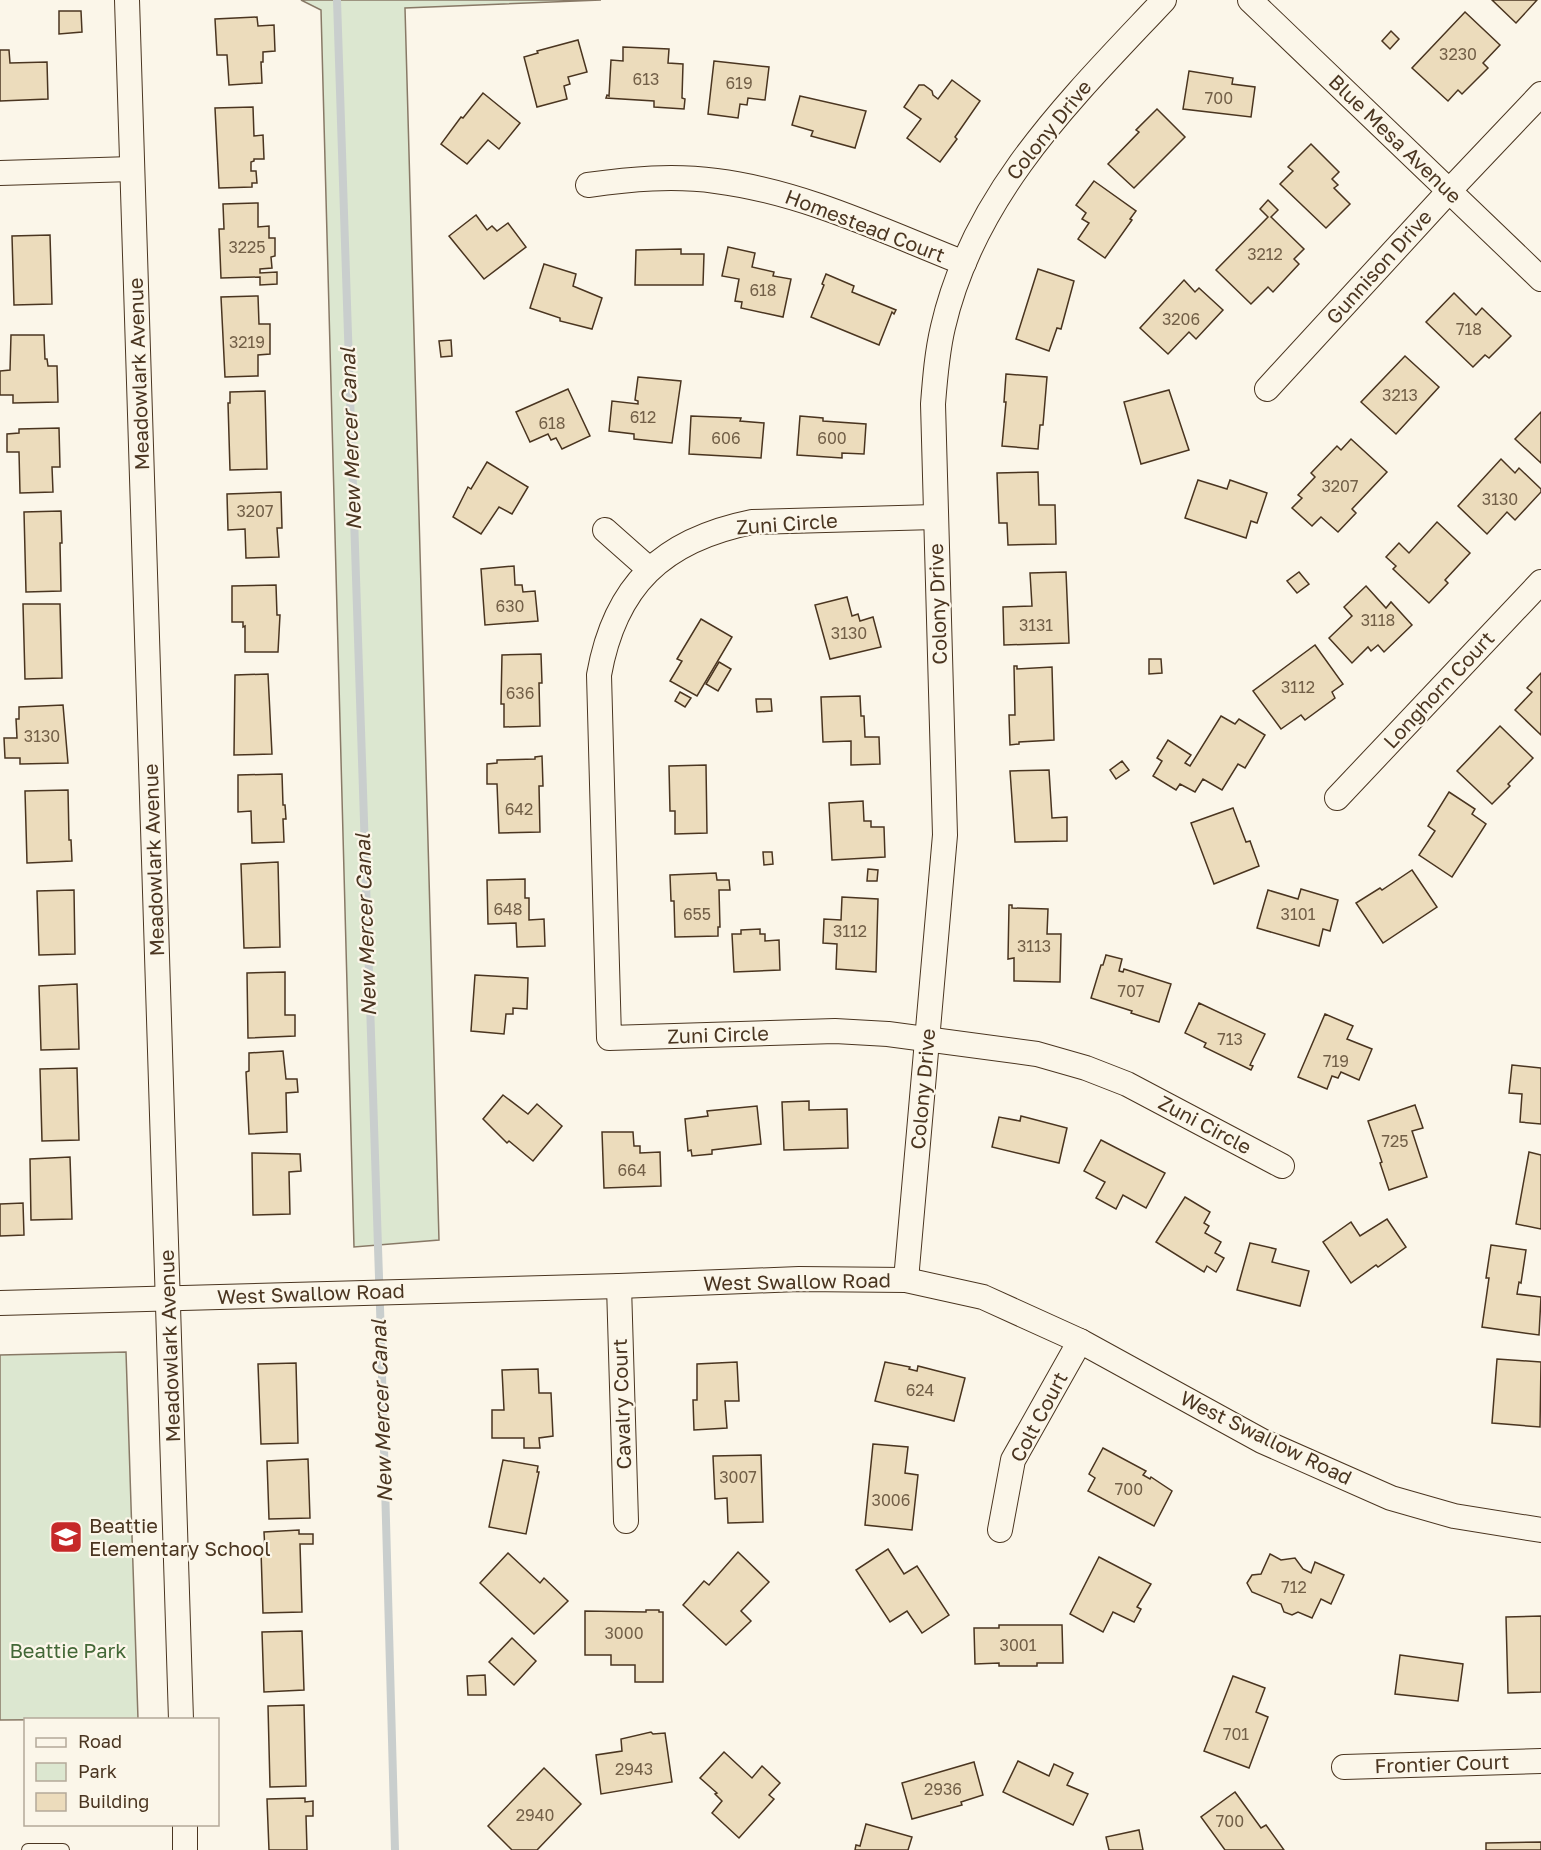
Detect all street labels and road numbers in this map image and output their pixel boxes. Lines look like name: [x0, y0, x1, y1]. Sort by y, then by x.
street label: Blue Mesa Avenue: [1324, 69, 1467, 208]
street label: Colony Drive: [1001, 75, 1096, 184]
street label: Homestead Court: [782, 184, 949, 267]
street label: Gunnison Drive: [1321, 204, 1436, 328]
street label: Meadowlark Avenue: [123, 277, 153, 471]
street label: Zuni Circle: [735, 507, 838, 539]
street label: Colony Drive: [923, 543, 951, 665]
street label: Longhorn Court: [1378, 626, 1499, 753]
street label: Meadowlark Avenue: [138, 763, 168, 957]
street label: Zuni Circle: [667, 1020, 769, 1048]
street label: Colony Drive: [905, 1027, 939, 1150]
street label: Zuni Circle: [1155, 1090, 1256, 1159]
street label: Meadowlark Avenue: [154, 1249, 184, 1443]
street label: West Swallow Road: [703, 1267, 891, 1295]
street label: West Swallow Road: [217, 1278, 405, 1308]
street label: Cavalry Court: [607, 1338, 635, 1470]
street label: Colt Court: [1004, 1367, 1072, 1466]
street label: West Swallow Road: [1177, 1385, 1356, 1489]
street label: Frontier Court: [1374, 1749, 1510, 1777]

